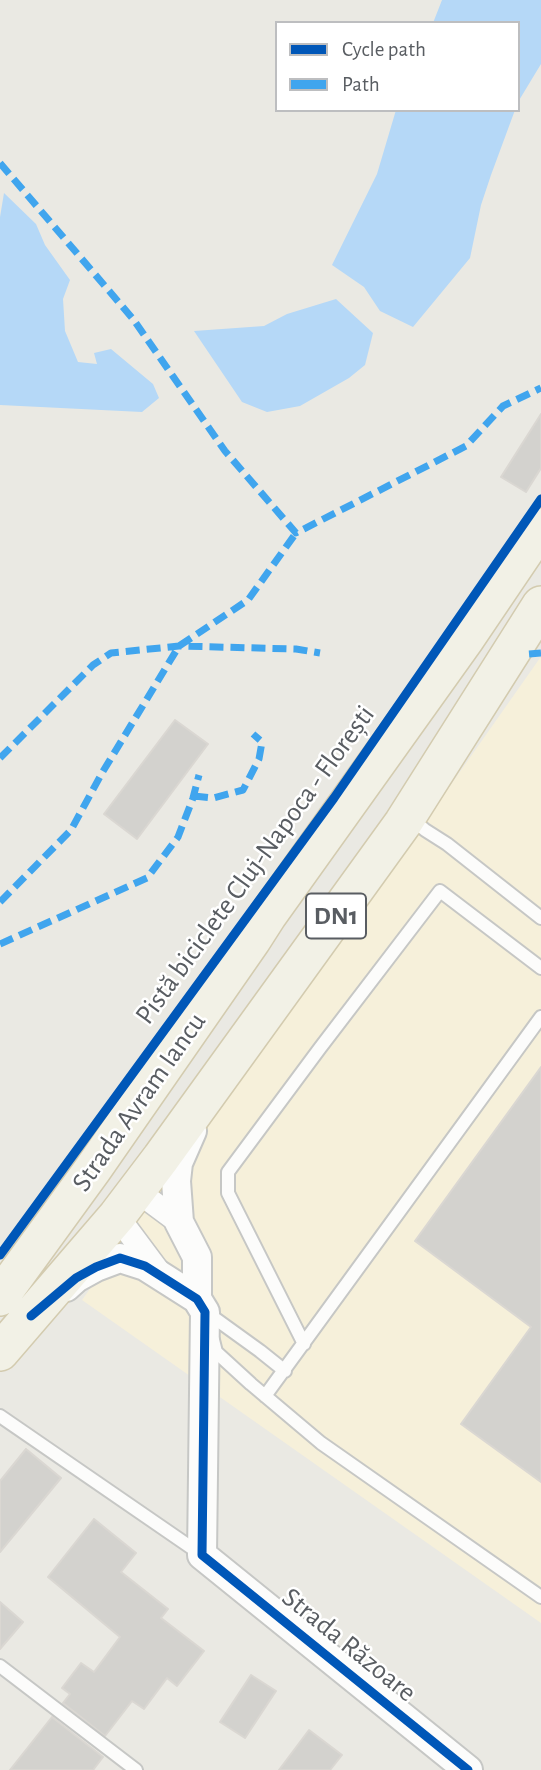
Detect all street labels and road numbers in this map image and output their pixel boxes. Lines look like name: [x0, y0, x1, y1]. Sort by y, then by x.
street label: Pistă biciclete Cluj-Napoca - Florești: [128, 699, 382, 1031]
road number: DN1: [306, 894, 366, 939]
street label: Strada Avram Iancu: [65, 1006, 213, 1198]
street label: Strada Răzoare: [275, 1581, 423, 1709]

